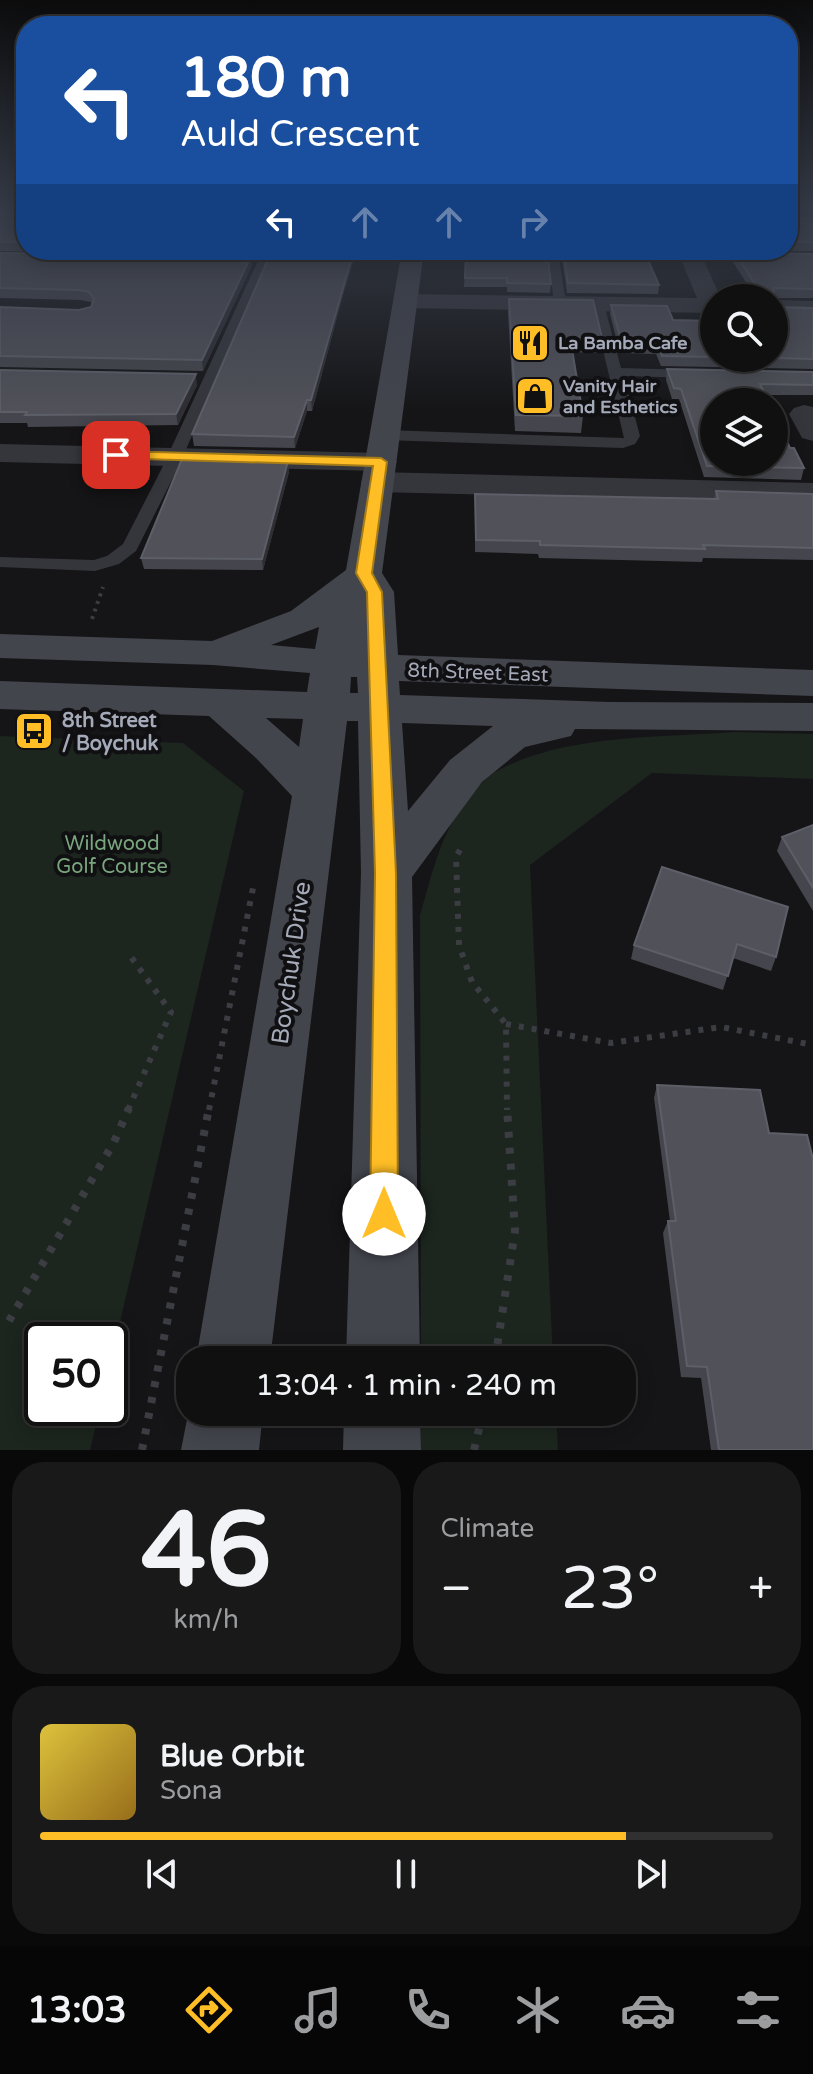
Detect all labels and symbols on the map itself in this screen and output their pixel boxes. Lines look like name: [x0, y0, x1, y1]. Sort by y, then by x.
restaurant icon: La Bamba Cafe: [509, 322, 551, 364]
place label: La Bamba Cafe: [558, 332, 687, 354]
shop icon: Vanity Hair and Esthetics: [514, 375, 556, 417]
place label: Vanity Hair and Esthetics: [563, 375, 678, 418]
pin: [82, 421, 150, 489]
street label: 8th Street East: [407, 659, 549, 687]
place label: 8th Street / Boychuk: [62, 709, 158, 756]
bus stop icon: 8th Street / Boychuk: [13, 710, 55, 752]
park label: Wildwood Golf Course: [56, 832, 168, 879]
street label: Boychuk Drive: [266, 880, 317, 1046]
position arrow: [342, 1172, 426, 1256]
speed limit sign: 50: [24, 1322, 128, 1426]

